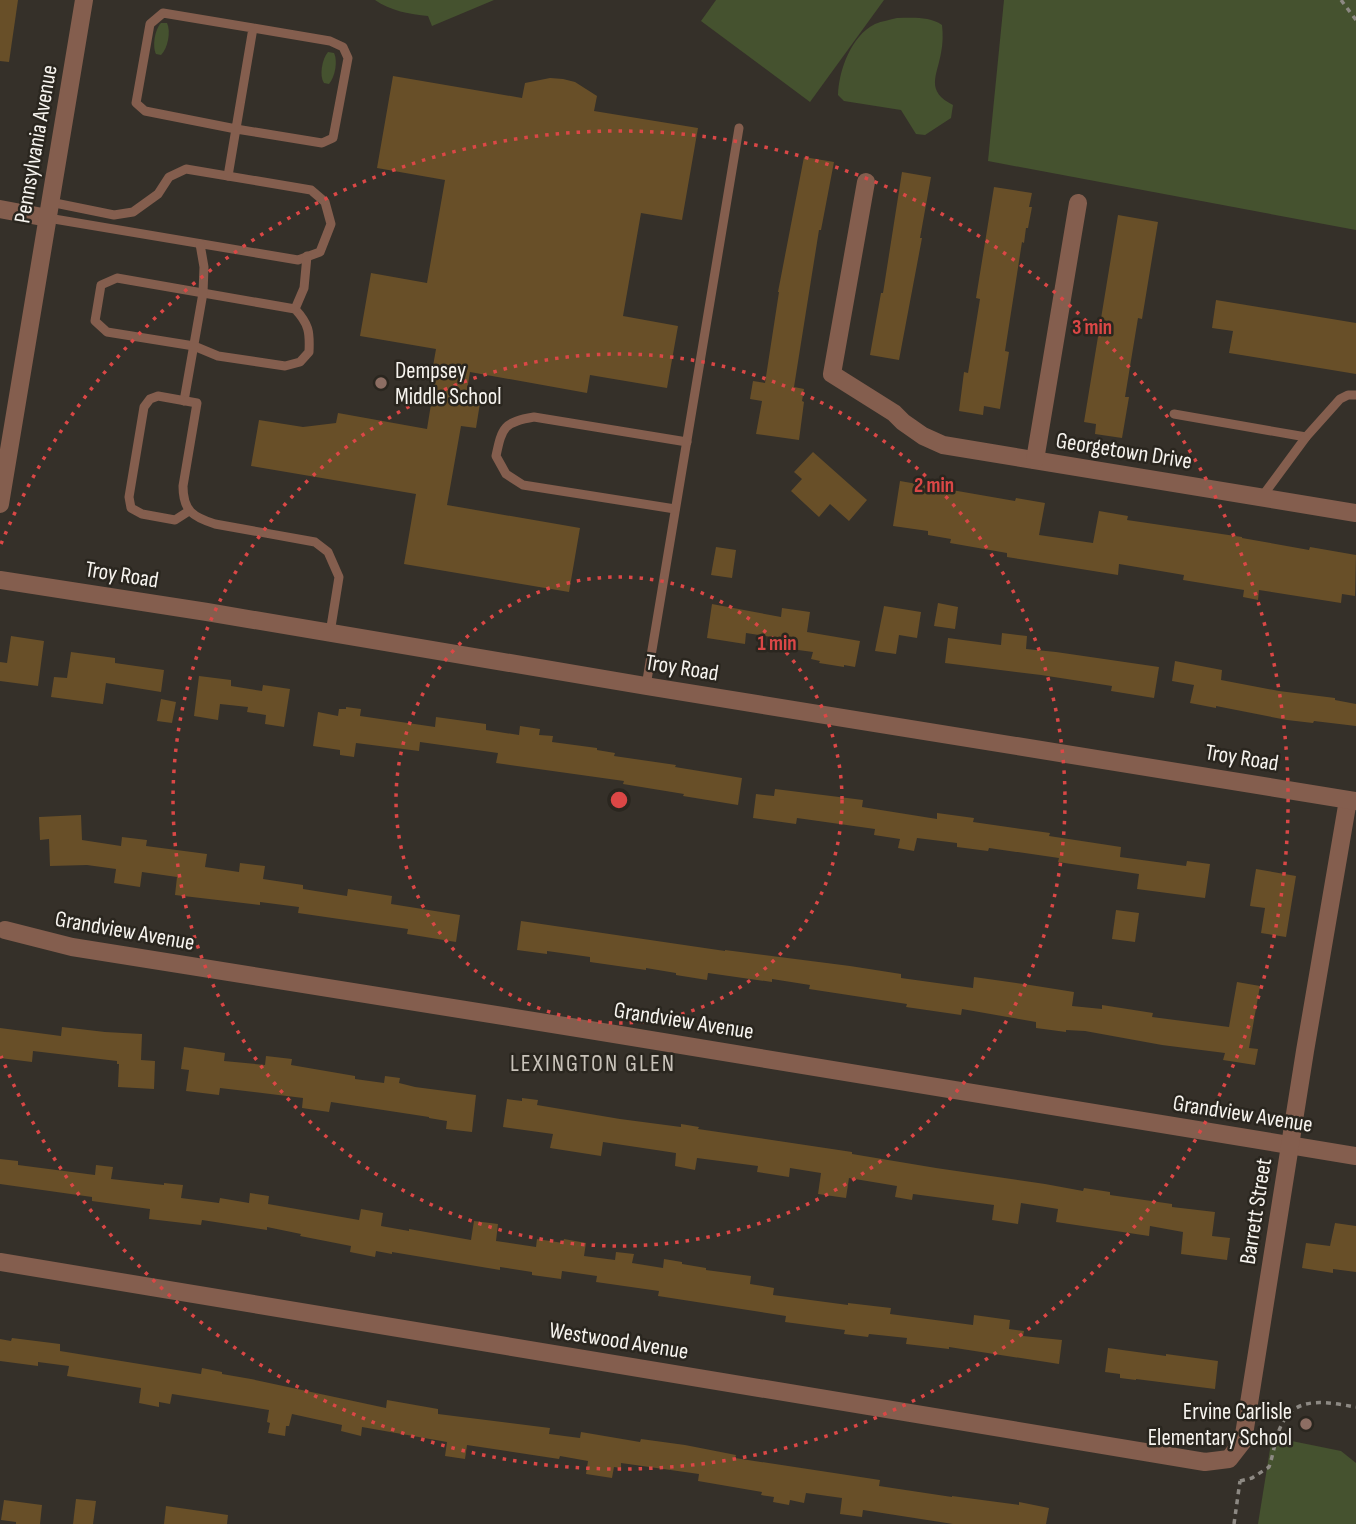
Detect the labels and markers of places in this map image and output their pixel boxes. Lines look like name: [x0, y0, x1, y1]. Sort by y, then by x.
place label: Dempsey Middle School: [395, 357, 502, 411]
marker: Dempsey Middle School: [373, 375, 389, 391]
centre of rings: [607, 788, 631, 812]
place label: Ervine Carlisle Elementary School: [1148, 1398, 1292, 1452]
marker: Ervine Carlisle Elementary School: [1298, 1416, 1314, 1432]

